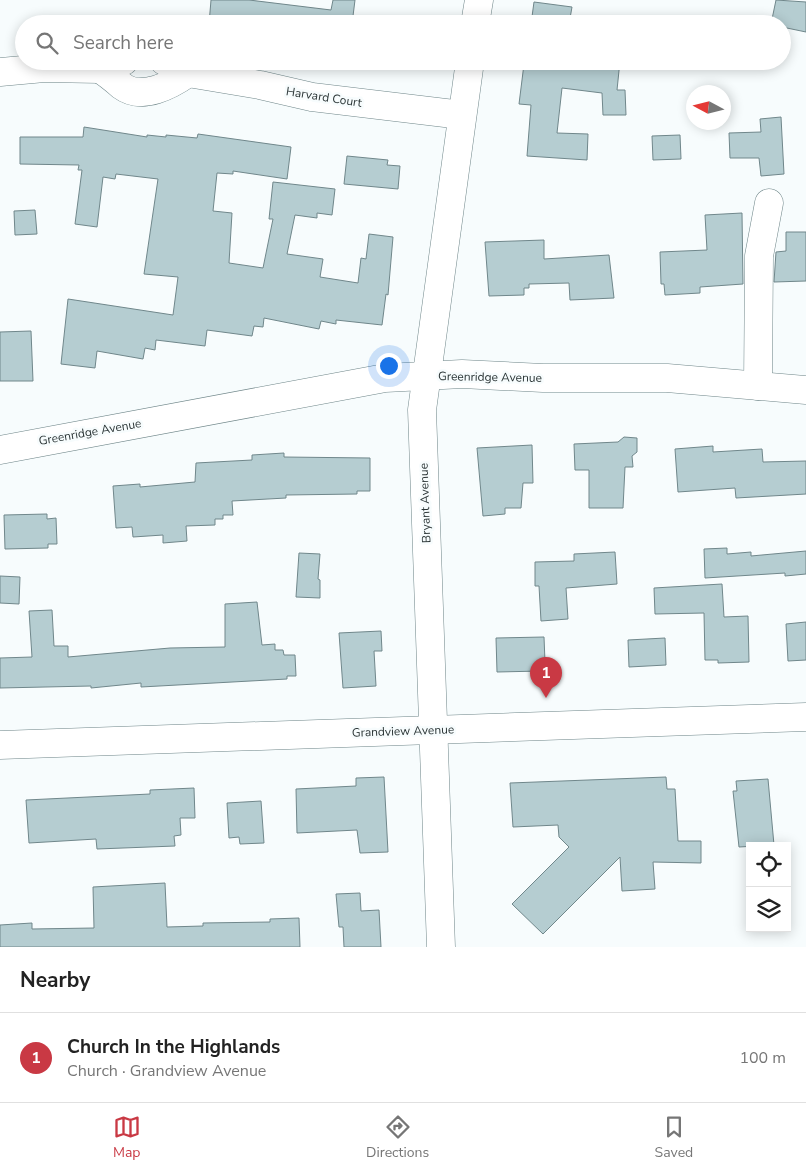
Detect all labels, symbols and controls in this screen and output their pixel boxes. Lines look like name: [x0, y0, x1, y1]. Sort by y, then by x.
search box: [15, 15, 791, 70]
icon: search: [33, 29, 61, 57]
text: Search here: [73, 30, 174, 56]
street label: Harvard Court: [285, 83, 364, 111]
north arrow: [686, 85, 731, 130]
your location: [376, 353, 402, 379]
street label: Greenridge Avenue: [438, 368, 542, 386]
street label: Greenridge Avenue: [37, 415, 143, 449]
street label: Bryant Avenue: [416, 463, 434, 543]
pin: 1: [530, 657, 562, 698]
street label: Grandview Avenue: [352, 721, 454, 741]
map controls: [746, 842, 791, 932]
button: locate: [746, 842, 791, 887]
button: layers: [746, 887, 791, 932]
text: Nearby: [20, 966, 90, 994]
text: Church In the Highlands: [67, 1034, 280, 1060]
text: 1: [31, 1047, 41, 1069]
text: 100 m: [739, 1047, 786, 1069]
text: Church · Grandview Avenue: [67, 1060, 266, 1082]
tab: Map: [113, 1113, 141, 1162]
tab: Directions: [366, 1113, 429, 1162]
tab: Saved: [655, 1113, 693, 1162]

